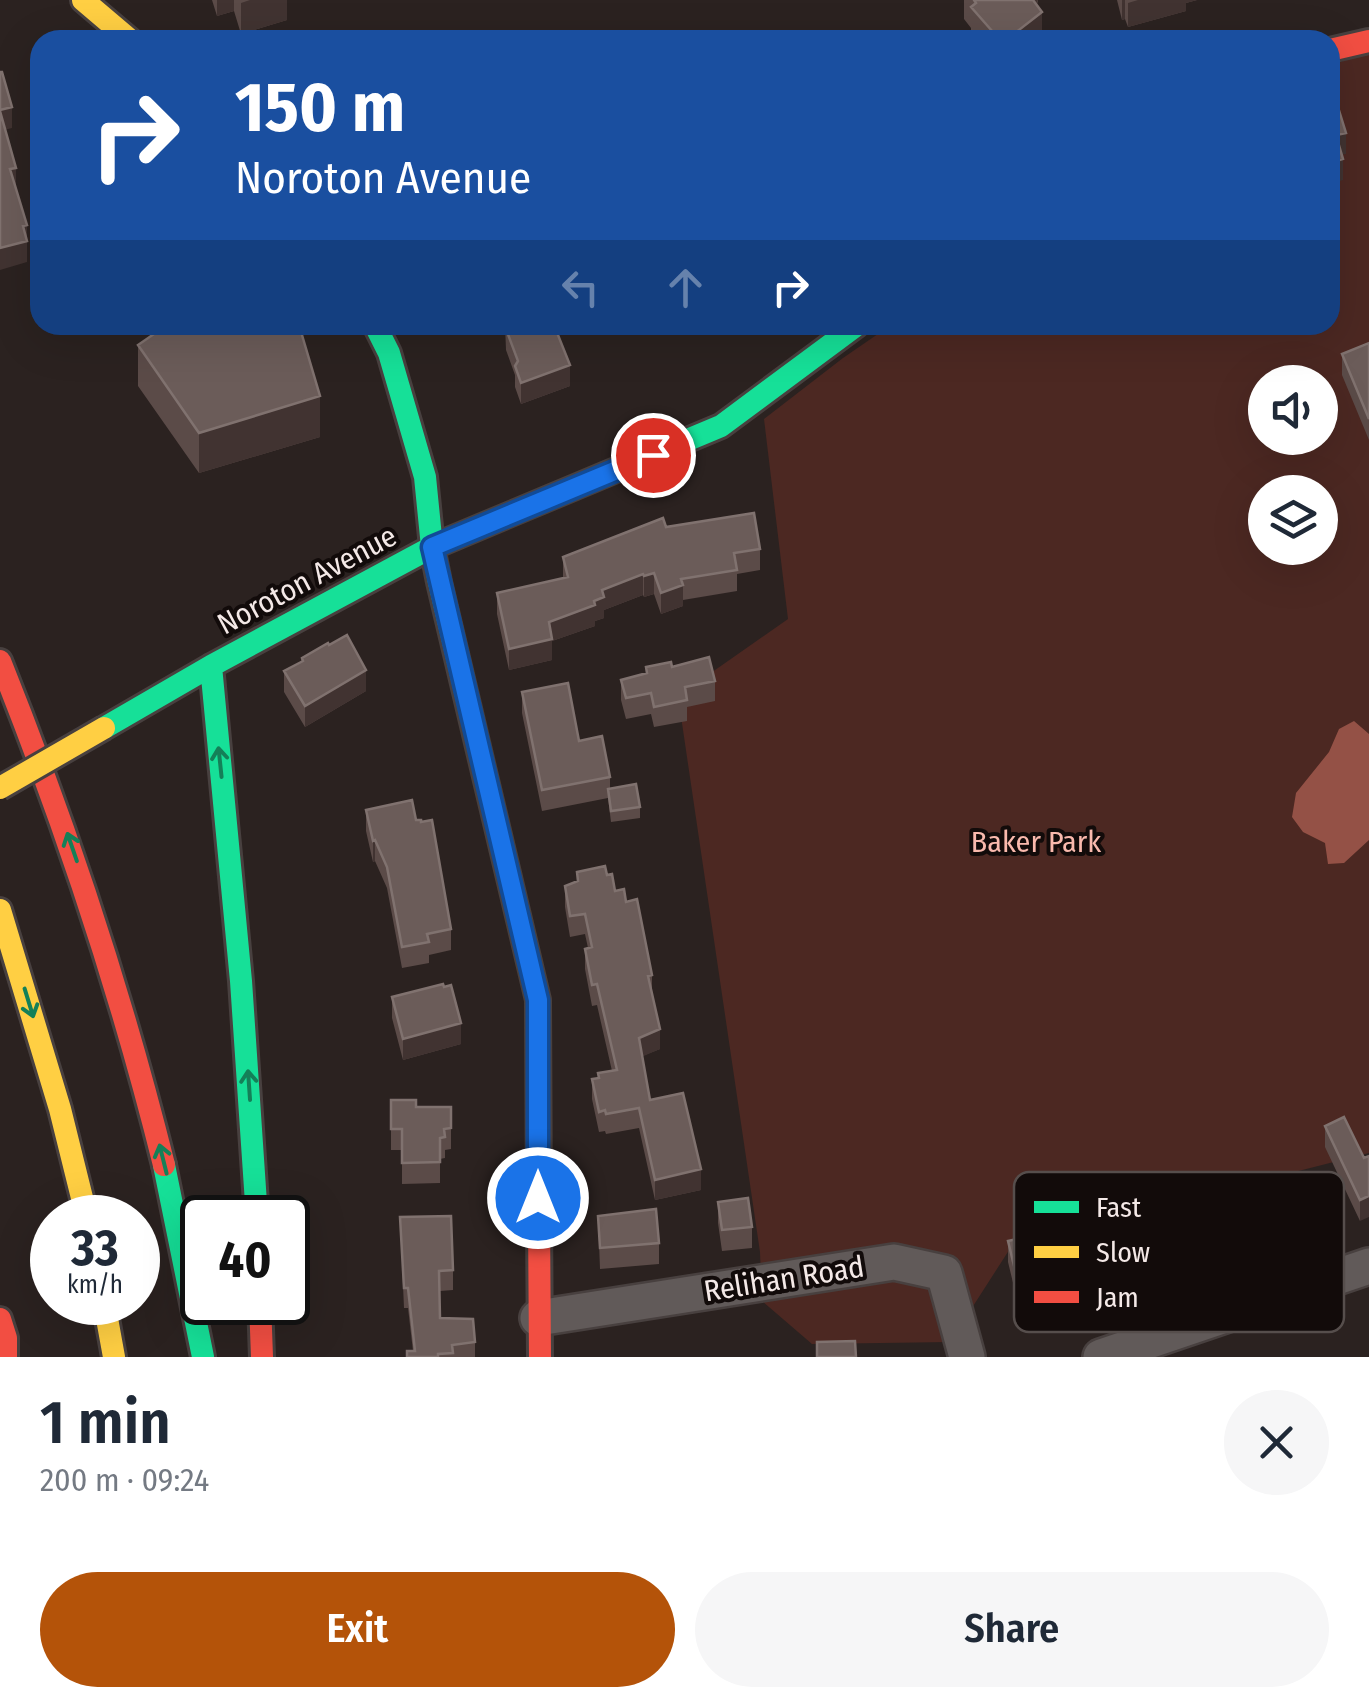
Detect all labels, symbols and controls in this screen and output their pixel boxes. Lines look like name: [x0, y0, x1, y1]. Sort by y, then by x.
text: 150 m: [235, 66, 405, 150]
icon: right: [70, 70, 200, 200]
text: Noroton Avenue: [235, 151, 531, 205]
icon: left: [553, 260, 608, 315]
icon: ahead: [658, 260, 713, 315]
icon: right: [763, 260, 818, 315]
map controls: [1248, 365, 1338, 565]
button: sound: [1248, 365, 1338, 455]
pin: [611, 413, 696, 498]
icon: arrive: [626, 428, 681, 483]
button: layers: [1248, 475, 1338, 565]
street label: Noroton Avenue: [211, 518, 403, 642]
one-way arrow: [210, 746, 229, 778]
park label: Baker Park: [971, 824, 1101, 860]
one-way arrow: [62, 832, 80, 863]
one-way arrow: [21, 987, 39, 1018]
one-way arrow: [239, 1070, 258, 1102]
one-way arrow: [153, 1144, 171, 1176]
position arrow: [486, 1146, 590, 1250]
legend: [1014, 1172, 1344, 1332]
text: Fast: [1096, 1191, 1142, 1224]
speed limit sign: 40: [180, 1195, 310, 1325]
text: 33: [71, 1218, 119, 1278]
text: Slow: [1096, 1236, 1150, 1269]
street label: Relihan Road: [701, 1249, 867, 1309]
text: km/h: [67, 1270, 123, 1300]
text: Jam: [1096, 1281, 1139, 1314]
text: 1 min: [40, 1387, 171, 1459]
button: close: [1224, 1390, 1329, 1495]
text: 200 m · 09:24: [40, 1461, 209, 1499]
button: Exit: [40, 1572, 675, 1687]
button: Share: [695, 1572, 1329, 1687]

